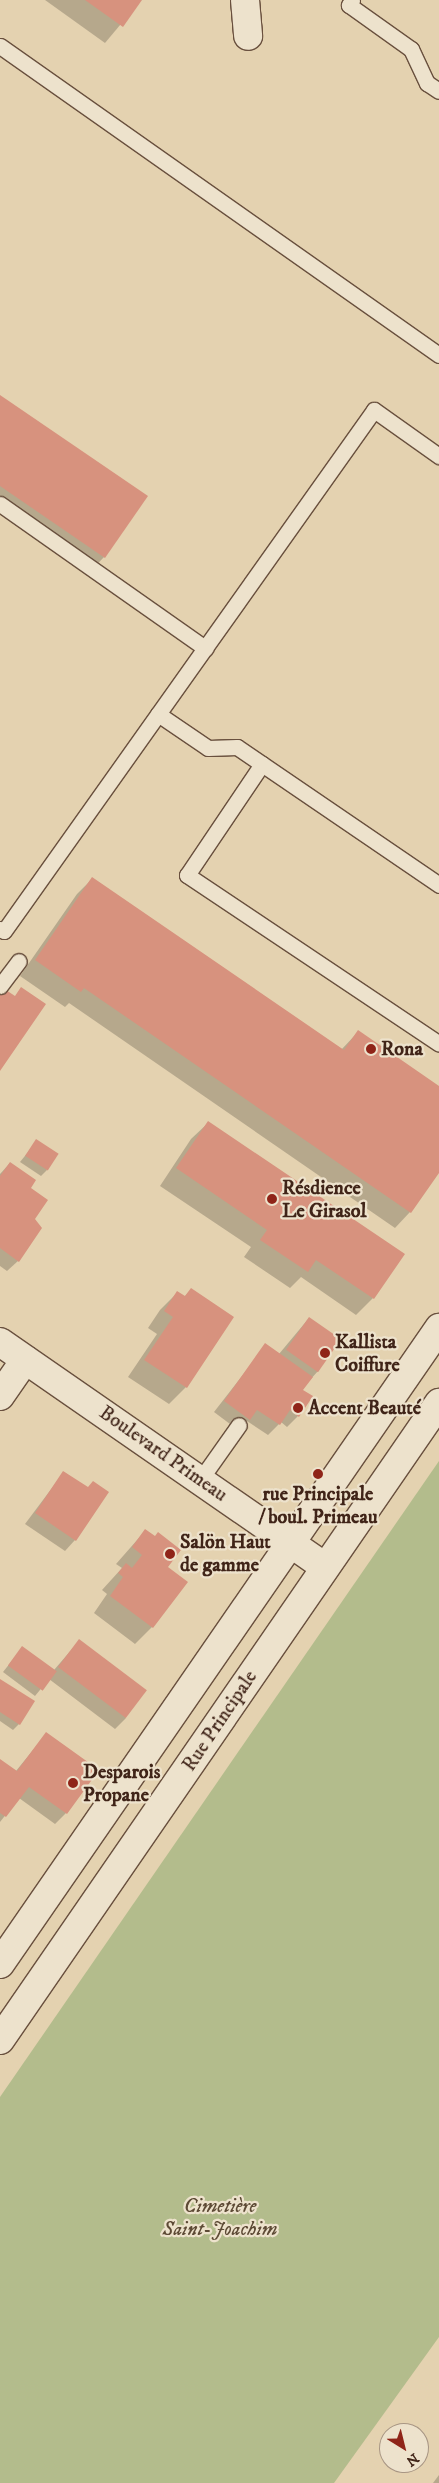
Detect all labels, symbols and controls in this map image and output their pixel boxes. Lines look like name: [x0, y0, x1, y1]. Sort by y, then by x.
place label: Rona: [381, 1037, 423, 1061]
marker: Rona: [365, 1043, 377, 1055]
place label: Résdience Le Girasol: [282, 1176, 366, 1223]
marker: Résdience Le Girasol: [266, 1193, 278, 1205]
place label: Kallista Coiffure: [335, 1330, 400, 1377]
marker: Kallista Coiffure: [319, 1347, 331, 1359]
place label: Accent Beauté: [308, 1396, 421, 1420]
street label: Boulevard Primeau: [94, 1401, 232, 1507]
marker: Accent Beauté: [292, 1402, 304, 1414]
marker: rue Principale / boul. Primeau: [312, 1468, 324, 1480]
place label: rue Principale / boul. Primeau: [258, 1482, 378, 1529]
place label: Salön Haut de gamme: [180, 1530, 271, 1577]
marker: Salön Haut de gamme: [164, 1548, 176, 1560]
street label: Rue Principale: [177, 1666, 263, 1776]
place label: Desparois Propane: [83, 1760, 160, 1807]
marker: Desparois Propane: [67, 1777, 79, 1789]
park label: Cimetière Saint-Joachim: [163, 2195, 277, 2242]
north arrow: [379, 2423, 429, 2473]
text: N: [402, 2449, 422, 2470]

